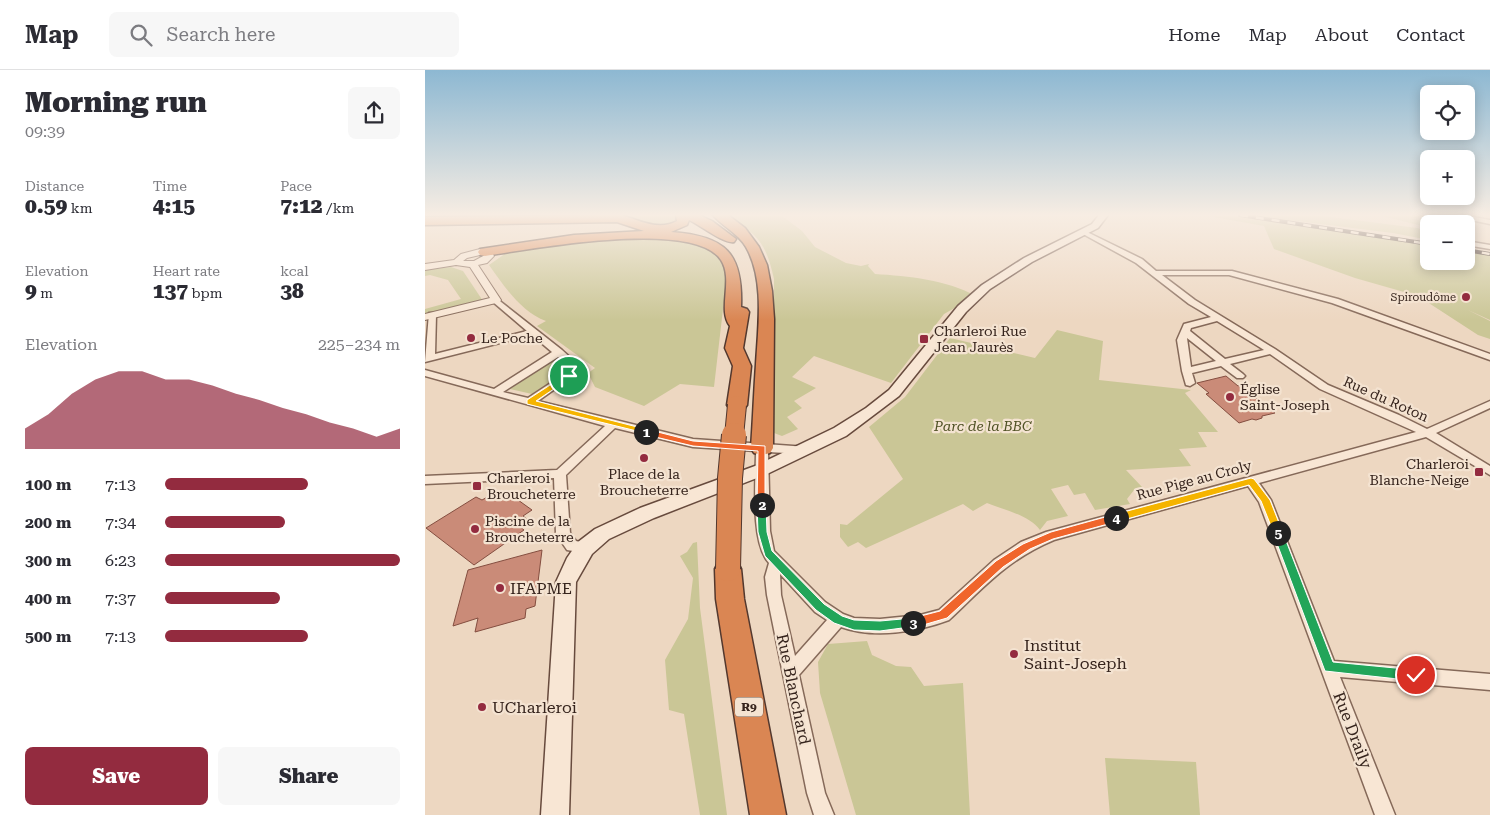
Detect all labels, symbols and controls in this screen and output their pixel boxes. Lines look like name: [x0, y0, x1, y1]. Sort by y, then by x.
search box: [109, 12, 459, 57]
text: Map: [25, 21, 79, 49]
icon: search: [127, 21, 155, 49]
text: Search here: [167, 23, 275, 46]
text: Home: [1168, 24, 1220, 45]
text: Map: [1248, 24, 1287, 45]
text: About: [1315, 24, 1368, 45]
text: Contact: [1396, 24, 1465, 45]
map controls: [1420, 85, 1475, 270]
button: locate: [1420, 85, 1475, 140]
text: Morning run: [25, 86, 207, 119]
button: share: [348, 87, 400, 139]
text: 09:39: [25, 122, 65, 141]
button: +: [1420, 150, 1475, 205]
text: Distance: [25, 178, 84, 194]
text: Time: [153, 178, 187, 194]
text: Pace: [280, 178, 312, 194]
text: 0.59: [25, 194, 67, 218]
text: 4:15: [153, 194, 195, 218]
text: 7:12: [280, 194, 323, 218]
text: km: [67, 200, 92, 216]
text: /km: [323, 200, 354, 216]
button: −: [1420, 215, 1475, 270]
text: Elevation: [25, 263, 88, 279]
text: Heart rate: [153, 263, 220, 279]
text: kcal: [280, 263, 309, 279]
text: 9: [25, 279, 37, 303]
text: 137: [153, 279, 188, 303]
text: 38: [280, 279, 304, 303]
text: m: [37, 285, 53, 301]
text: bpm: [188, 285, 222, 301]
place label: Spiroudôme: [1391, 291, 1456, 304]
marker: Spiroudôme: [1460, 291, 1472, 303]
place label: Charleroi Rue Jean Jaurès: [934, 323, 1027, 355]
place label: Le Poche: [481, 330, 543, 346]
marker: Le Poche: [465, 332, 477, 344]
marker: Charleroi Rue Jean Jaurès: [918, 333, 930, 345]
text: Elevation: [25, 335, 98, 354]
text: 225–234 m: [318, 335, 400, 354]
pin: [548, 355, 590, 397]
icon: arrive: [555, 362, 583, 390]
street label: Rue du Roton: [1341, 373, 1431, 425]
place label: Église Saint-Joseph: [1240, 381, 1330, 413]
marker: Église Saint-Joseph: [1224, 391, 1236, 403]
park label: Parc de la BBC: [933, 418, 1032, 434]
pin: 1: [633, 420, 659, 444]
text: 1: [643, 424, 650, 440]
marker: Place de la Broucheterre: [638, 452, 650, 464]
place label: Charleroi Blanche-Neige: [1369, 456, 1470, 488]
street label: Rue Pige au Croly: [1135, 457, 1254, 503]
place label: Place de la Broucheterre: [600, 466, 689, 498]
marker: Charleroi Blanche-Neige: [1473, 466, 1485, 478]
place label: Charleroi Broucheterre: [487, 470, 576, 502]
text: 100 m: [25, 475, 71, 494]
text: 7:13: [105, 475, 136, 494]
marker: Charleroi Broucheterre: [471, 480, 483, 492]
pin: 2: [749, 492, 775, 518]
text: 2: [759, 497, 766, 513]
pin: 4: [1103, 506, 1129, 530]
text: 4: [1113, 510, 1120, 526]
text: 200 m: [25, 513, 71, 532]
text: 7:34: [105, 513, 136, 532]
place label: Piscine de la Broucheterre: [485, 513, 574, 545]
pin: 5: [1265, 520, 1291, 546]
marker: Piscine de la Broucheterre: [469, 523, 481, 535]
text: 5: [1275, 525, 1282, 541]
text: 300 m: [25, 551, 71, 570]
text: 6:23: [105, 551, 136, 570]
place label: IFAPME: [510, 579, 572, 598]
marker: IFAPME: [494, 582, 506, 594]
text: 400 m: [25, 589, 71, 608]
text: 7:37: [105, 589, 136, 608]
pin: 3: [901, 610, 925, 636]
text: 3: [910, 615, 917, 631]
text: 500 m: [25, 627, 71, 646]
text: 7:13: [105, 627, 136, 646]
street label: Rue Blanchard: [772, 632, 815, 746]
place label: Institut Saint-Joseph: [1024, 636, 1127, 673]
marker: Institut Saint-Joseph: [1008, 648, 1020, 660]
pin: [1395, 654, 1437, 696]
icon: check: [1402, 661, 1430, 689]
street label: Rue Draily: [1329, 689, 1376, 772]
place label: UCharleroi: [492, 698, 577, 717]
road number: R9: [735, 698, 763, 716]
marker: UCharleroi: [476, 701, 488, 713]
button: Save: [25, 747, 208, 805]
button: Share: [218, 747, 400, 805]

